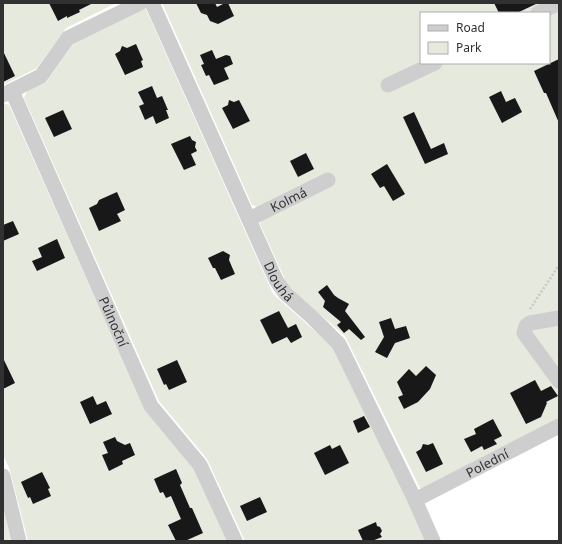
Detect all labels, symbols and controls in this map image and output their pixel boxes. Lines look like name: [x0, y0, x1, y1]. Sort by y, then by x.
legend: [420, 12, 550, 64]
text: Road: [456, 19, 485, 36]
text: Park: [456, 39, 482, 56]
street label: Kolmá: [267, 183, 310, 216]
street label: Dlouhá: [260, 258, 298, 306]
street label: Půlnoční: [95, 294, 133, 350]
street label: Polední: [463, 444, 512, 481]

